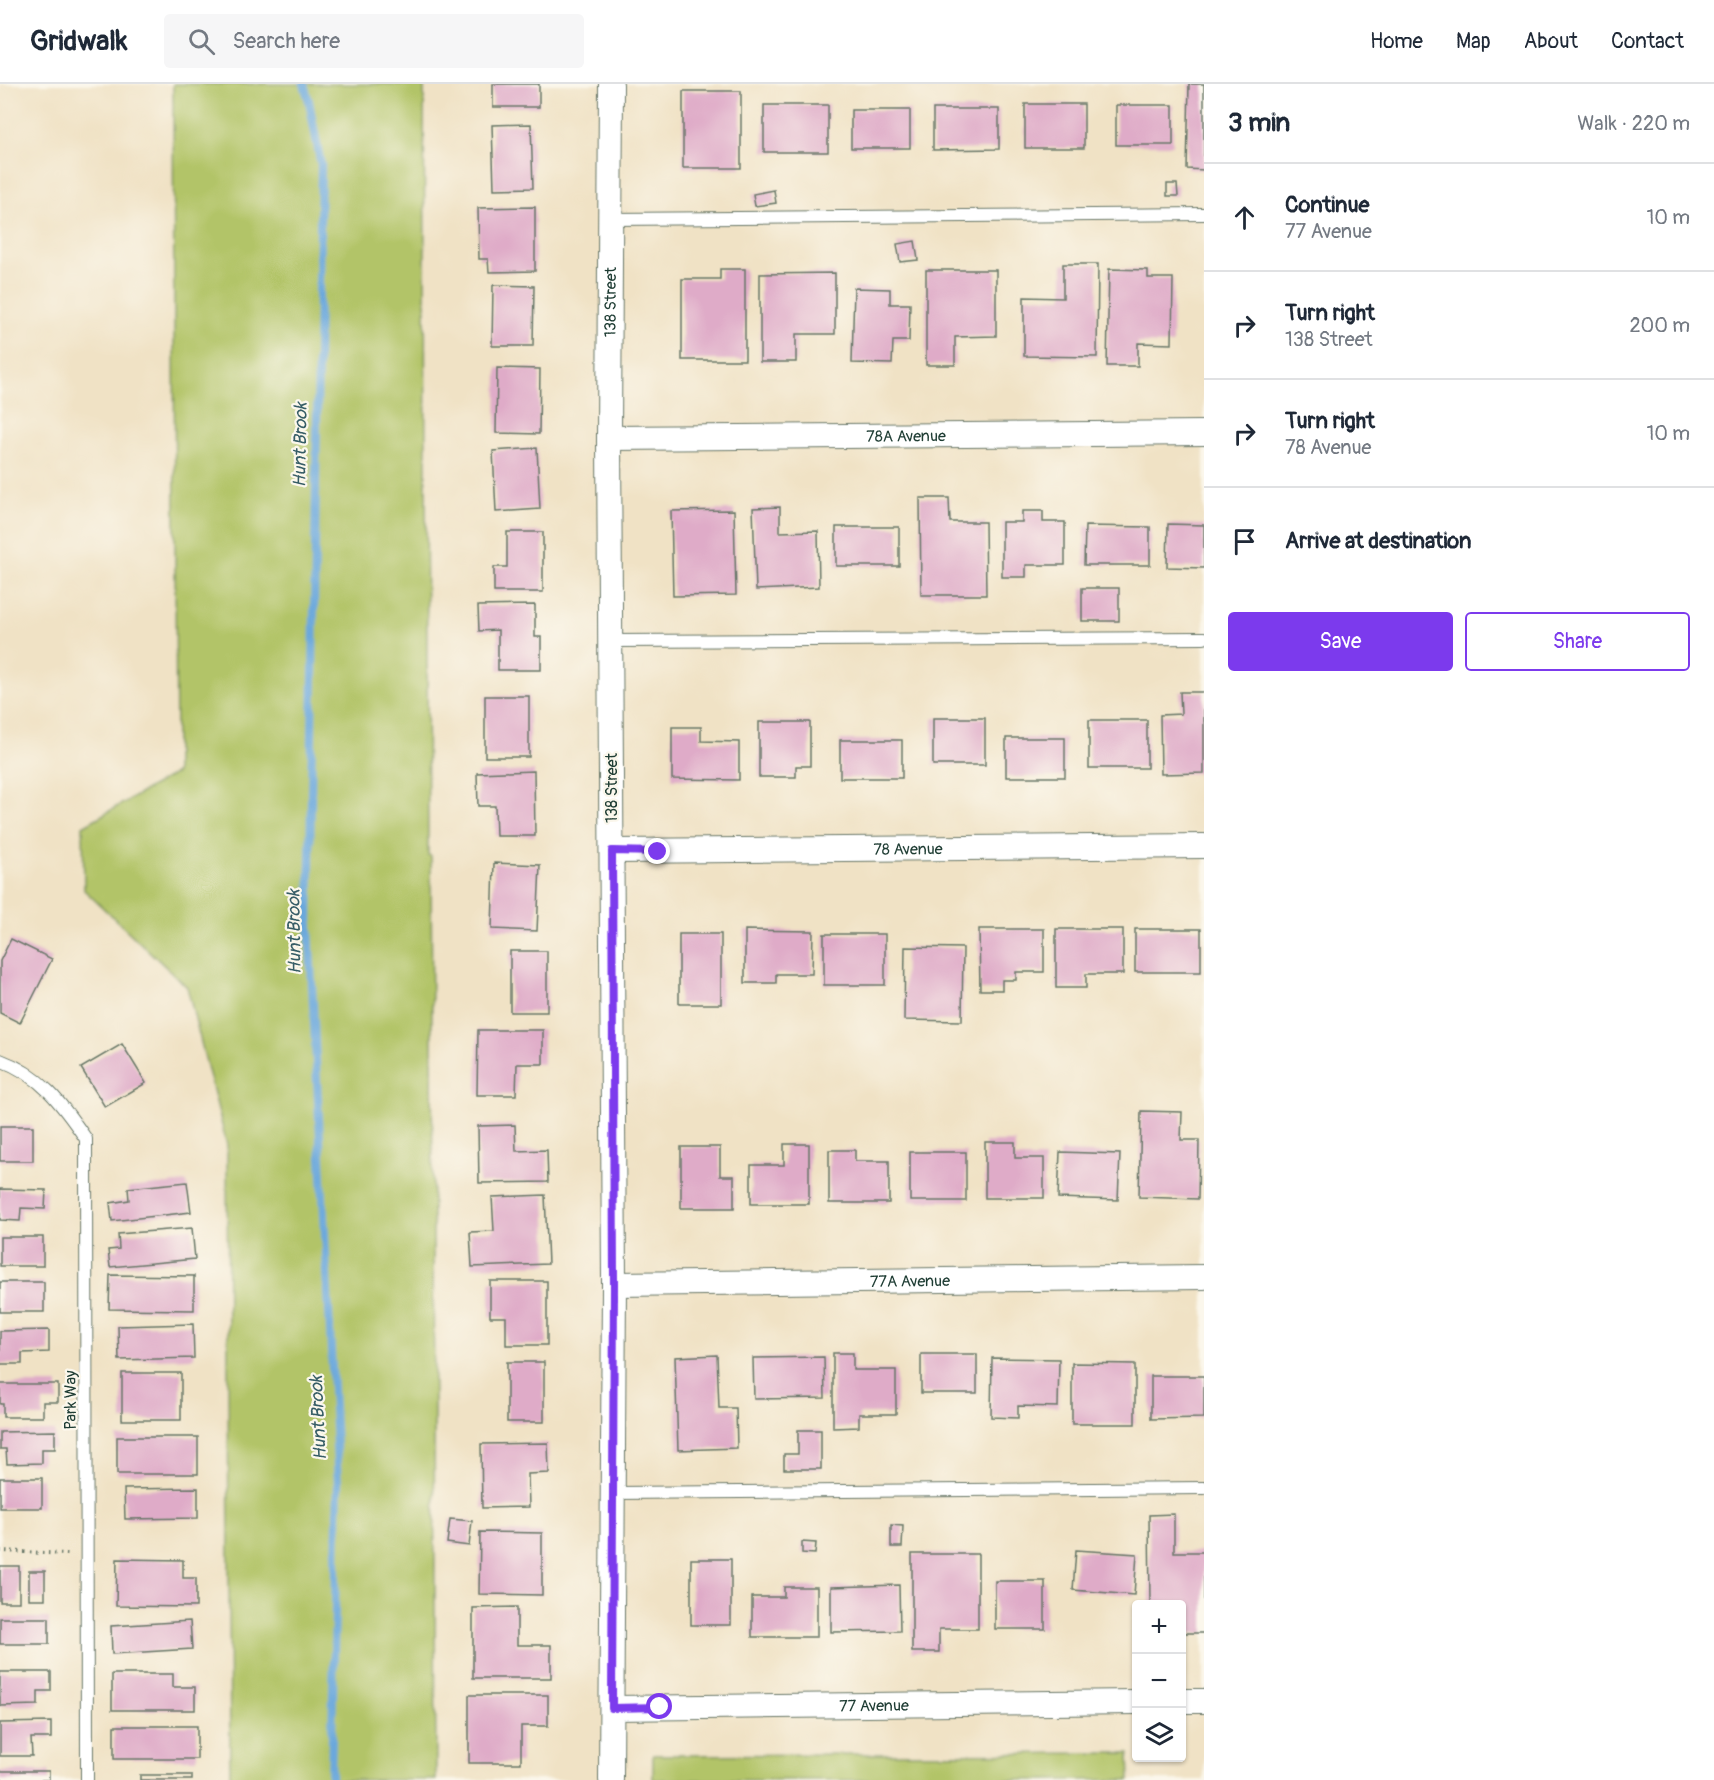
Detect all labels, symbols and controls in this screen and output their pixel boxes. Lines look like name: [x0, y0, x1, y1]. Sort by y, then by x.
search box: [164, 14, 584, 68]
text: Gridwalk: [30, 24, 128, 59]
icon: search: [185, 25, 218, 58]
text: Search here: [233, 27, 340, 55]
text: Home: [1370, 28, 1423, 55]
text: Map: [1456, 28, 1491, 55]
text: About: [1524, 28, 1578, 55]
text: Contact: [1611, 28, 1684, 55]
text: 3 min: [1228, 107, 1290, 139]
text: Walk · 220 m: [1577, 111, 1690, 136]
text: Continue: [1285, 191, 1369, 219]
icon: ahead: [1228, 201, 1261, 234]
text: 10 m: [1646, 205, 1690, 230]
text: 77 Avenue: [1285, 219, 1372, 244]
street label: 138 Street: [601, 266, 621, 337]
text: Turn right: [1285, 299, 1375, 327]
icon: right: [1228, 309, 1261, 342]
text: 200 m: [1629, 313, 1690, 338]
text: 138 Street: [1285, 327, 1373, 352]
water label: Hunt Brook: [288, 401, 313, 488]
text: Turn right: [1285, 407, 1375, 435]
icon: right: [1228, 417, 1261, 450]
text: 10 m: [1646, 421, 1690, 446]
street label: 78A Avenue: [866, 426, 946, 447]
text: 78 Avenue: [1285, 435, 1371, 460]
icon: arrive: [1228, 525, 1261, 558]
text: Arrive at destination: [1285, 527, 1471, 555]
button: Save: [1228, 612, 1453, 671]
button: Share: [1465, 612, 1690, 671]
street label: 138 Street: [602, 752, 622, 823]
route end: [644, 838, 670, 864]
street label: 78 Avenue: [873, 839, 943, 860]
water label: Hunt Brook: [282, 888, 307, 975]
street label: 77A Avenue: [870, 1271, 950, 1292]
street label: Park Way: [61, 1370, 81, 1430]
water label: Hunt Brook: [305, 1374, 332, 1461]
map controls: [1132, 1600, 1186, 1762]
button: +: [1132, 1600, 1186, 1654]
button: −: [1132, 1654, 1186, 1708]
route start: [646, 1693, 672, 1719]
street label: 77 Avenue: [839, 1696, 909, 1716]
button: layers: [1132, 1708, 1186, 1762]

